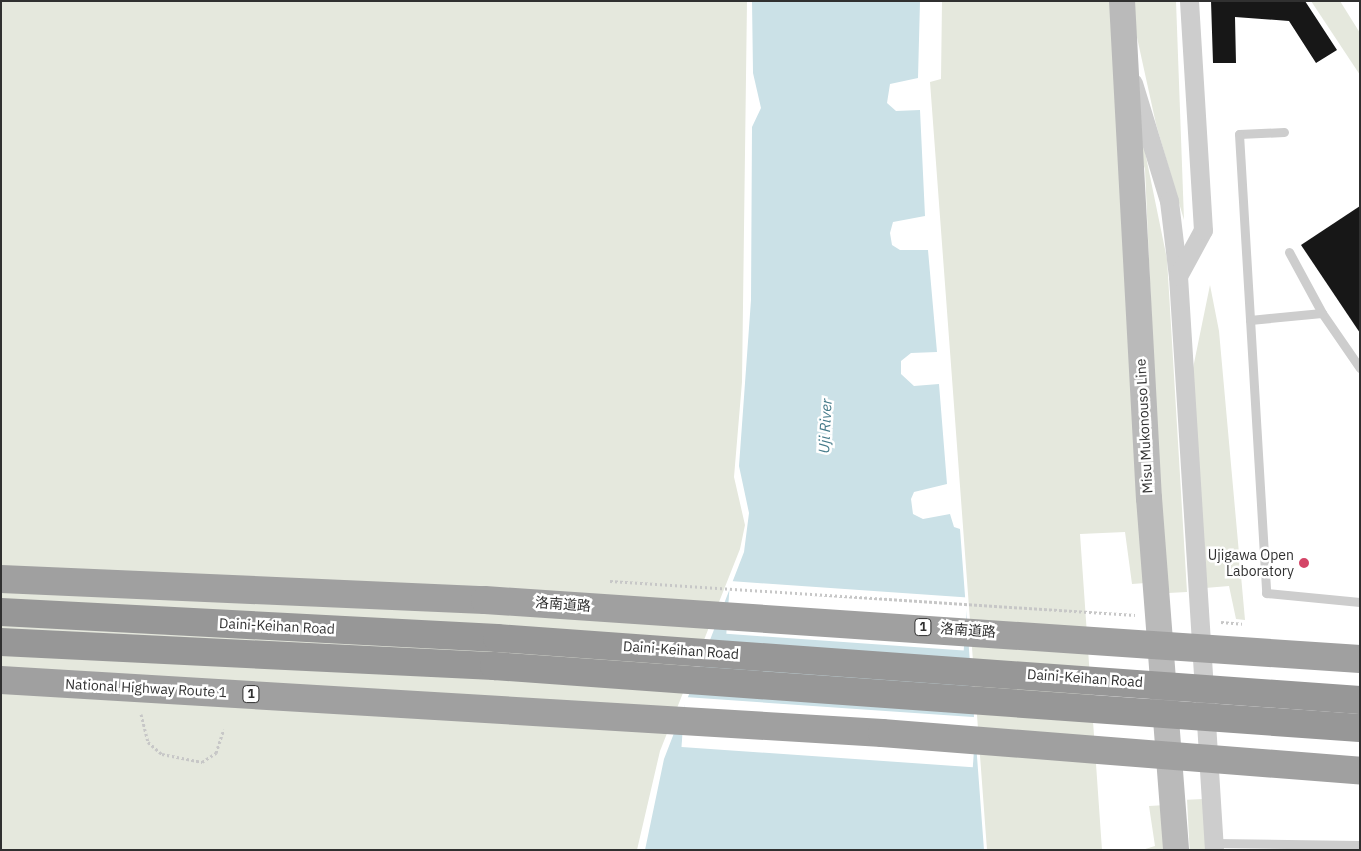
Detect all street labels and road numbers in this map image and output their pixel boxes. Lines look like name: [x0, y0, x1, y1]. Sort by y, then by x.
street label: Misu Mukonouso Line: [1132, 358, 1156, 494]
street label: 洛南道路: [534, 594, 592, 614]
street label: Daini-Keihan Road: [219, 615, 335, 637]
road number: 1: [914, 618, 932, 636]
street label: 洛南道路: [939, 620, 997, 640]
street label: Daini-Keihan Road: [623, 638, 739, 662]
street label: Daini-Keihan Road: [1027, 666, 1143, 690]
street label: National Highway Route 1: [65, 675, 227, 701]
road number: 1: [242, 684, 260, 704]

